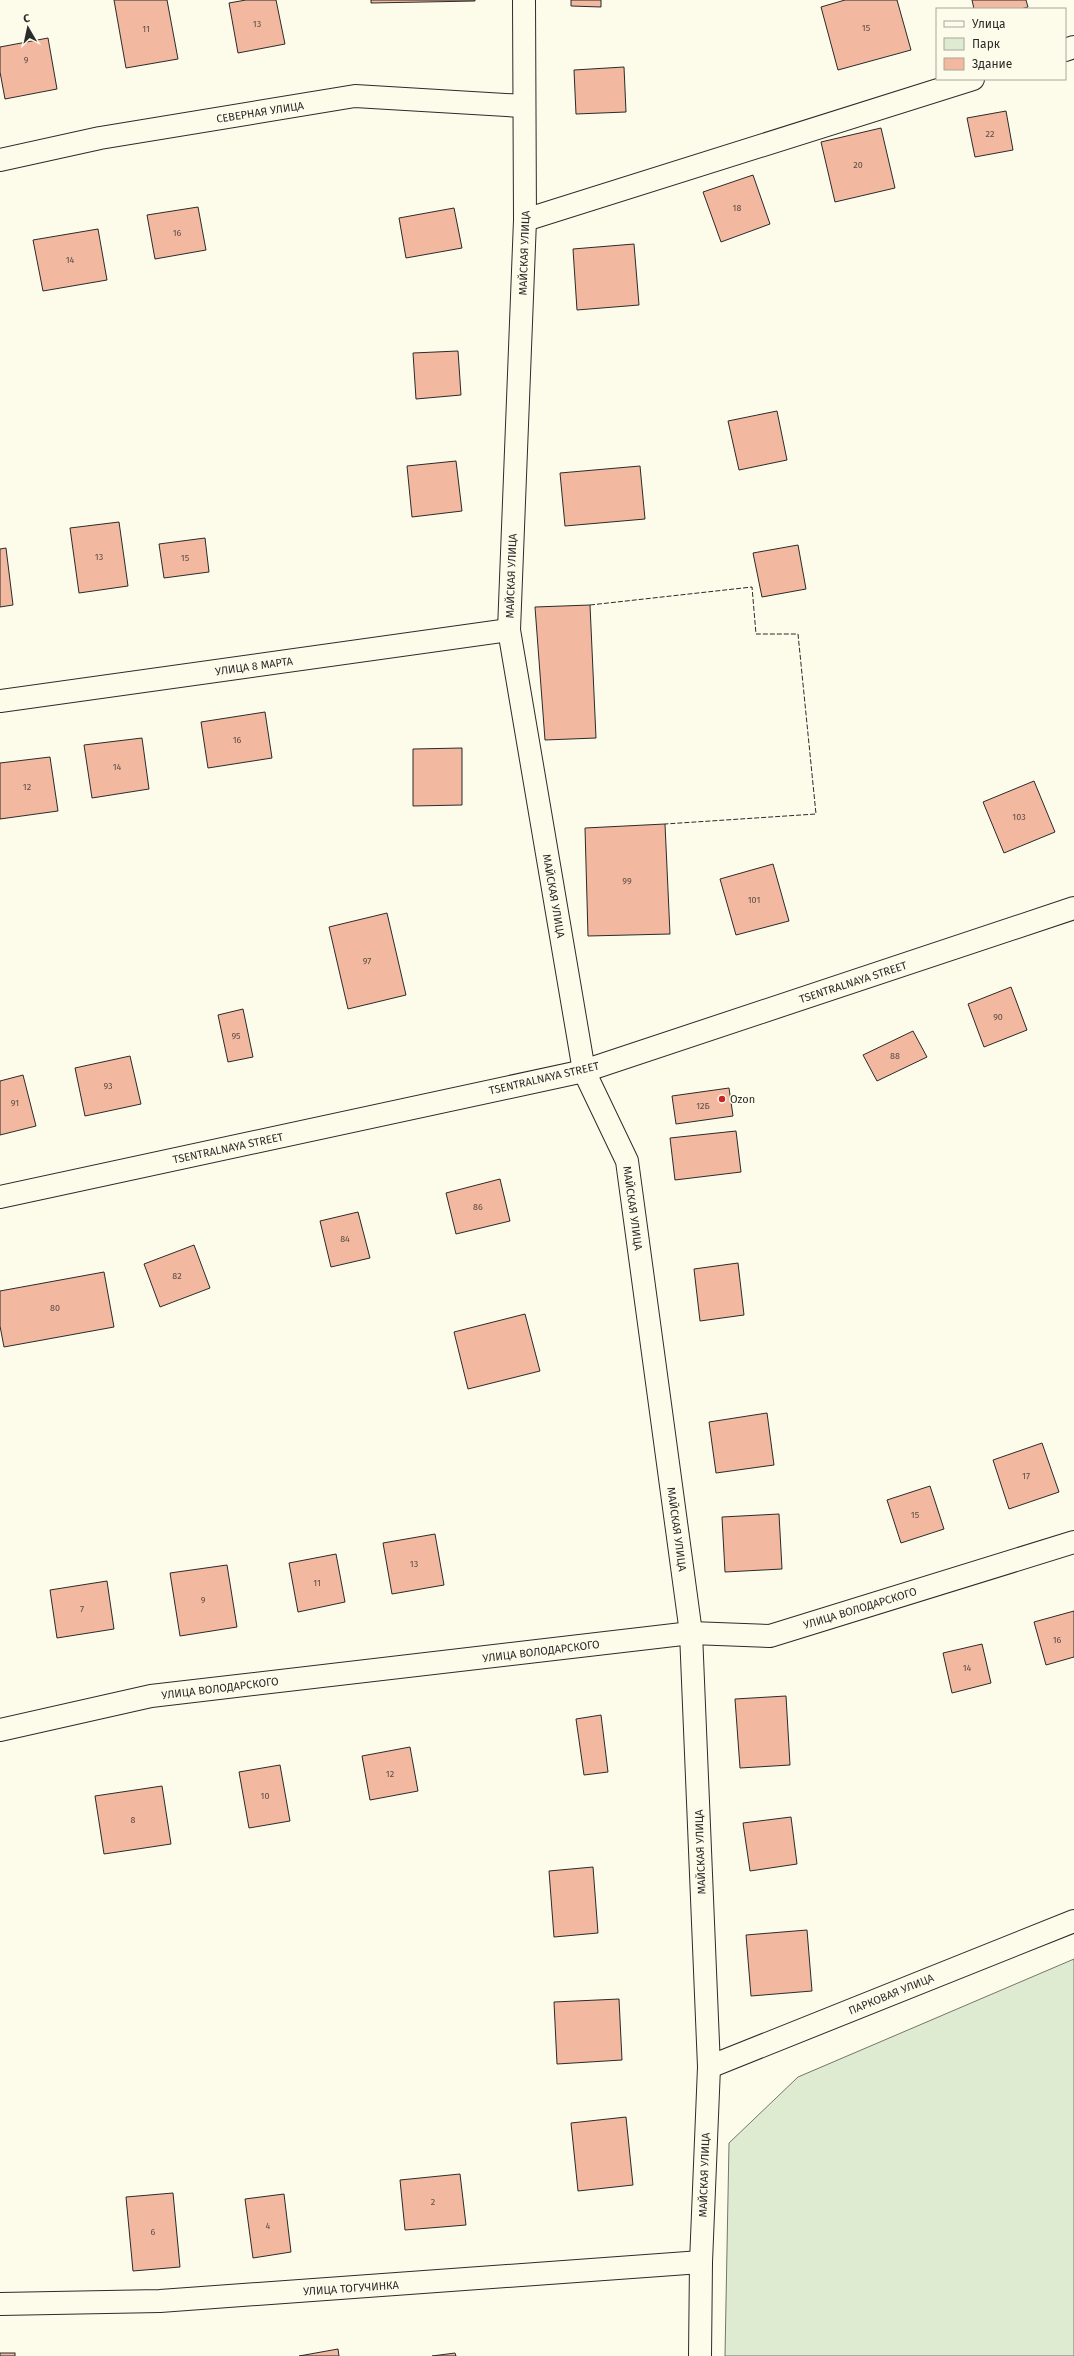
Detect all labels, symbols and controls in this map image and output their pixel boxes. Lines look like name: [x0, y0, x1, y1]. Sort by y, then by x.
north arrow: [8, 8, 48, 48]
legend: [936, 8, 1066, 80]
text: С: [22, 12, 31, 26]
text: Улица: [972, 17, 1006, 31]
house number: 13: [253, 19, 261, 29]
house number: 15: [862, 23, 871, 33]
house number: 11: [142, 24, 150, 34]
text: Парк: [972, 37, 1001, 51]
house number: 9: [24, 55, 29, 65]
text: Здание: [972, 57, 1012, 71]
street label: СЕВЕРНАЯ УЛИЦА: [215, 99, 305, 126]
house number: 22: [986, 129, 994, 139]
house number: 20: [853, 160, 863, 170]
house number: 18: [733, 203, 741, 213]
street label: МАЙСКАЯ УЛИЦА: [517, 210, 533, 296]
house number: 16: [173, 228, 182, 238]
house number: 14: [66, 255, 75, 265]
street label: МАЙСКАЯ УЛИЦА: [504, 533, 520, 619]
house number: 13: [95, 552, 103, 562]
house number: 15: [181, 553, 190, 563]
street label: УЛИЦА 8 МАРТА: [214, 655, 294, 678]
house number: 16: [233, 735, 242, 745]
house number: 14: [113, 762, 122, 772]
house number: 12: [23, 782, 31, 792]
house number: 103: [1012, 812, 1026, 822]
street label: МАЙСКАЯ УЛИЦА: [540, 853, 567, 940]
house number: 99: [622, 876, 632, 886]
house number: 101: [748, 895, 760, 905]
house number: 97: [363, 956, 371, 966]
street label: TSENTRALNAYA STREET: [798, 959, 909, 1006]
house number: 90: [993, 1012, 1003, 1022]
house number: 95: [231, 1031, 241, 1041]
house number: 88: [890, 1051, 900, 1061]
street label: TSENTRALNAYA STREET: [488, 1059, 601, 1097]
house number: 93: [103, 1081, 113, 1091]
place label: Ozon: [730, 1093, 755, 1106]
marker: Ozon: [717, 1094, 727, 1104]
house number: 91: [11, 1098, 19, 1108]
house number: 12Б: [696, 1101, 710, 1111]
street label: TSENTRALNAYA STREET: [172, 1130, 285, 1167]
street label: МАЙСКАЯ УЛИЦА: [620, 1165, 645, 1252]
house number: 86: [473, 1202, 483, 1212]
house number: 84: [340, 1234, 350, 1244]
house number: 82: [172, 1271, 182, 1281]
house number: 80: [50, 1303, 60, 1313]
house number: 17: [1022, 1471, 1030, 1481]
street label: МАЙСКАЯ УЛИЦА: [664, 1486, 689, 1573]
house number: 15: [911, 1510, 920, 1520]
house number: 13: [410, 1559, 418, 1569]
house number: 11: [313, 1578, 321, 1588]
street label: УЛИЦА ВОЛОДАРСКОГО: [802, 1585, 918, 1632]
house number: 9: [201, 1595, 206, 1605]
house number: 7: [80, 1604, 84, 1614]
house number: 16: [1053, 1635, 1062, 1645]
street label: УЛИЦА ВОЛОДАРСКОГО: [482, 1638, 600, 1665]
house number: 14: [963, 1663, 972, 1673]
street label: УЛИЦА ВОЛОДАРСКОГО: [161, 1675, 279, 1702]
house number: 12: [386, 1769, 394, 1779]
house number: 10: [261, 1791, 269, 1801]
street label: МАЙСКАЯ УЛИЦА: [692, 1809, 708, 1895]
house number: 8: [131, 1815, 136, 1825]
street label: ПАРКОВАЯ УЛИЦА: [847, 1971, 936, 2017]
street label: МАЙСКАЯ УЛИЦА: [697, 2132, 713, 2218]
house number: 2: [431, 2197, 435, 2207]
house number: 4: [266, 2221, 271, 2231]
house number: 6: [151, 2227, 156, 2237]
street label: УЛИЦА ТОГУЧИНКА: [303, 2279, 400, 2298]

